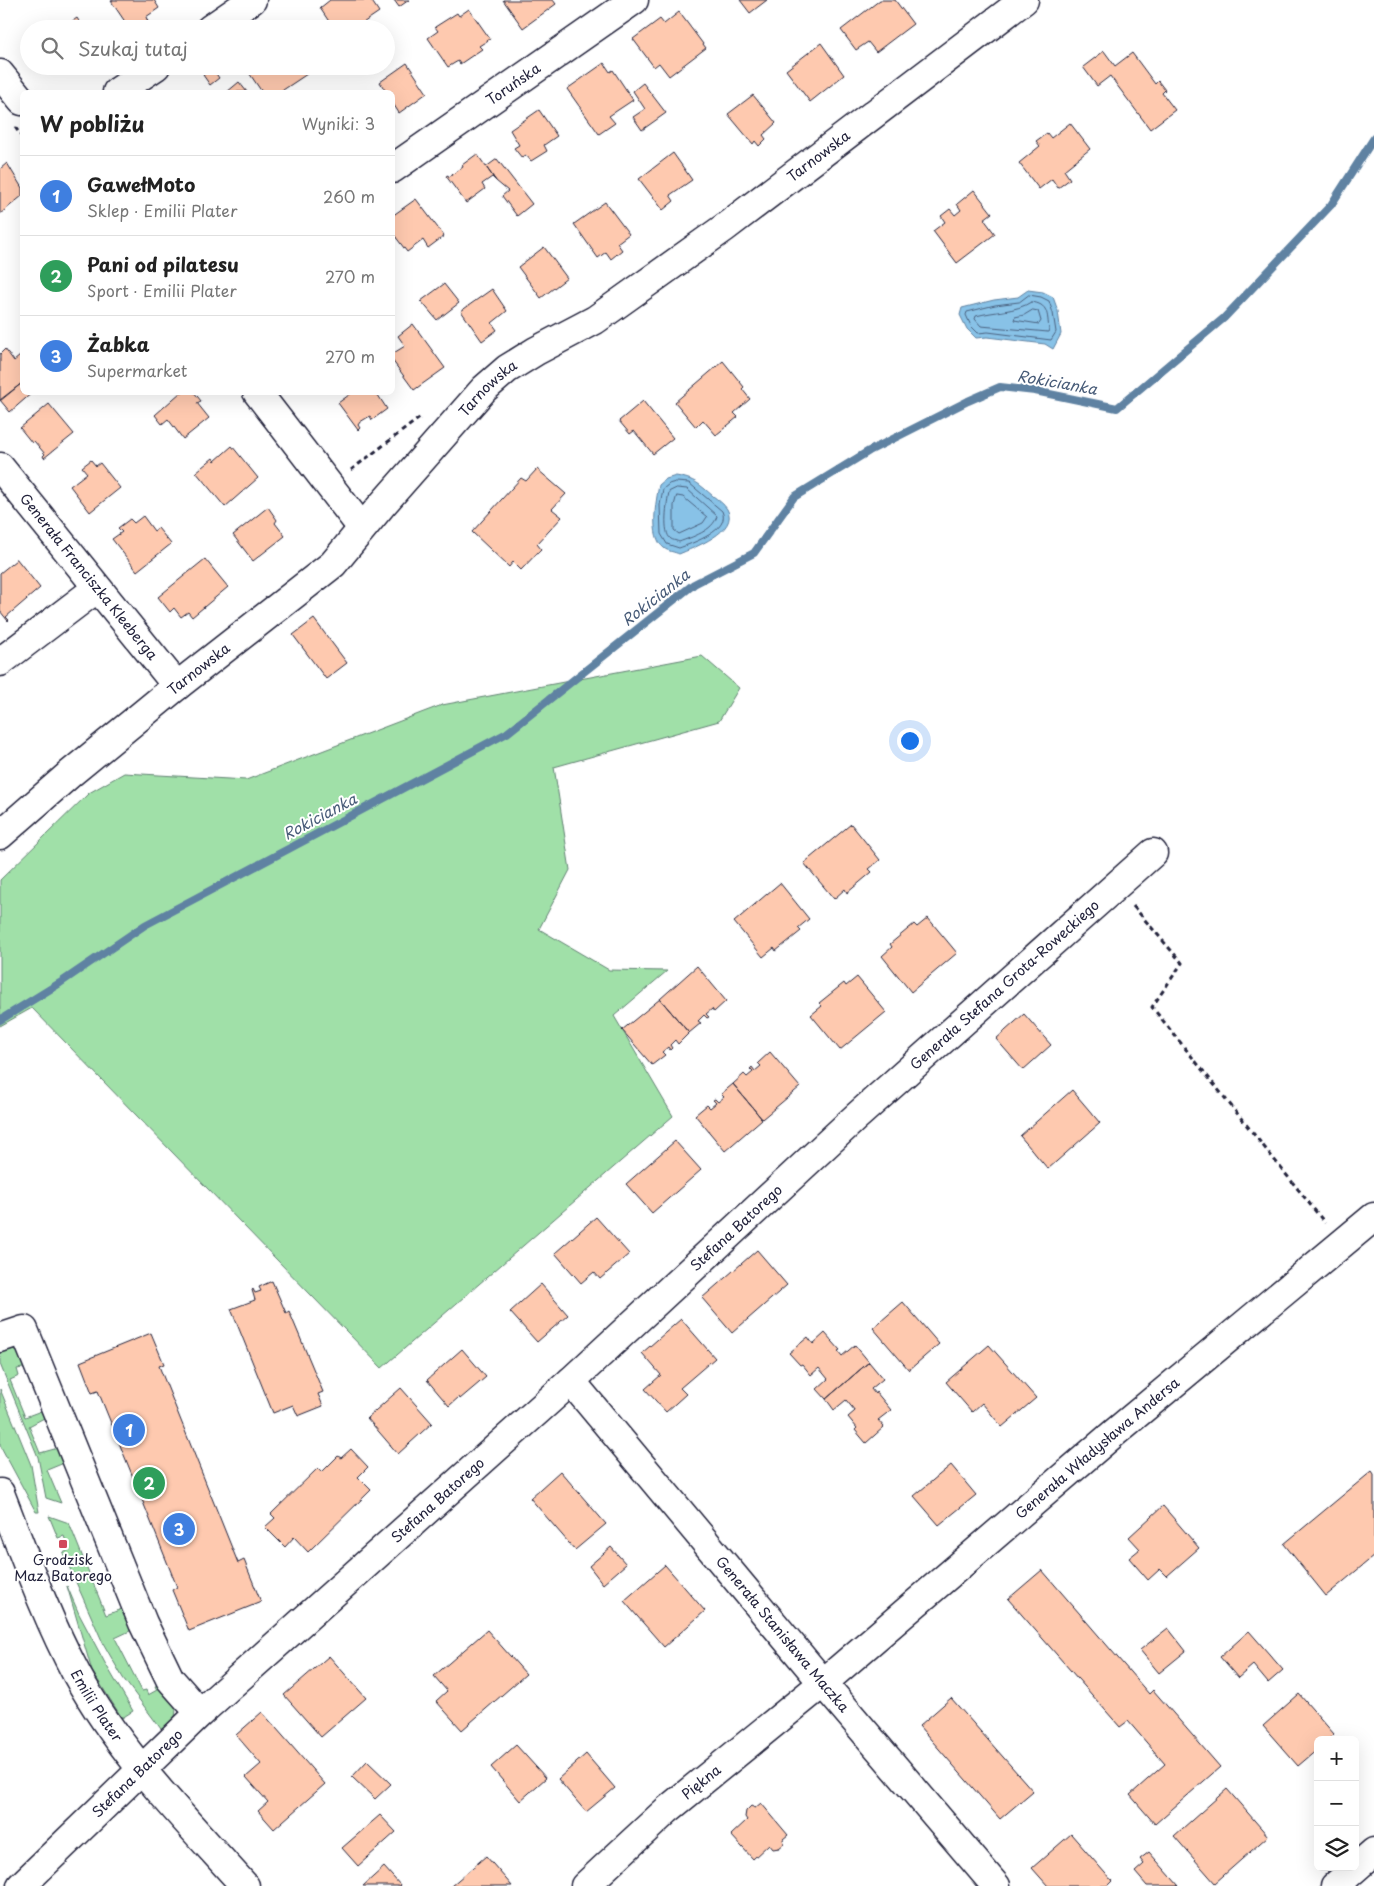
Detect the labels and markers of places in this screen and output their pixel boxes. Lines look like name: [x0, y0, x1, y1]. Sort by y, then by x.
pin: 1: [113, 1411, 145, 1449]
pin: 2: [133, 1464, 165, 1502]
pin: 3: [163, 1510, 195, 1548]
marker: Grodzisk Maz. Batorego: [57, 1538, 69, 1550]
place label: Grodzisk Maz. Batorego: [14, 1549, 112, 1586]

